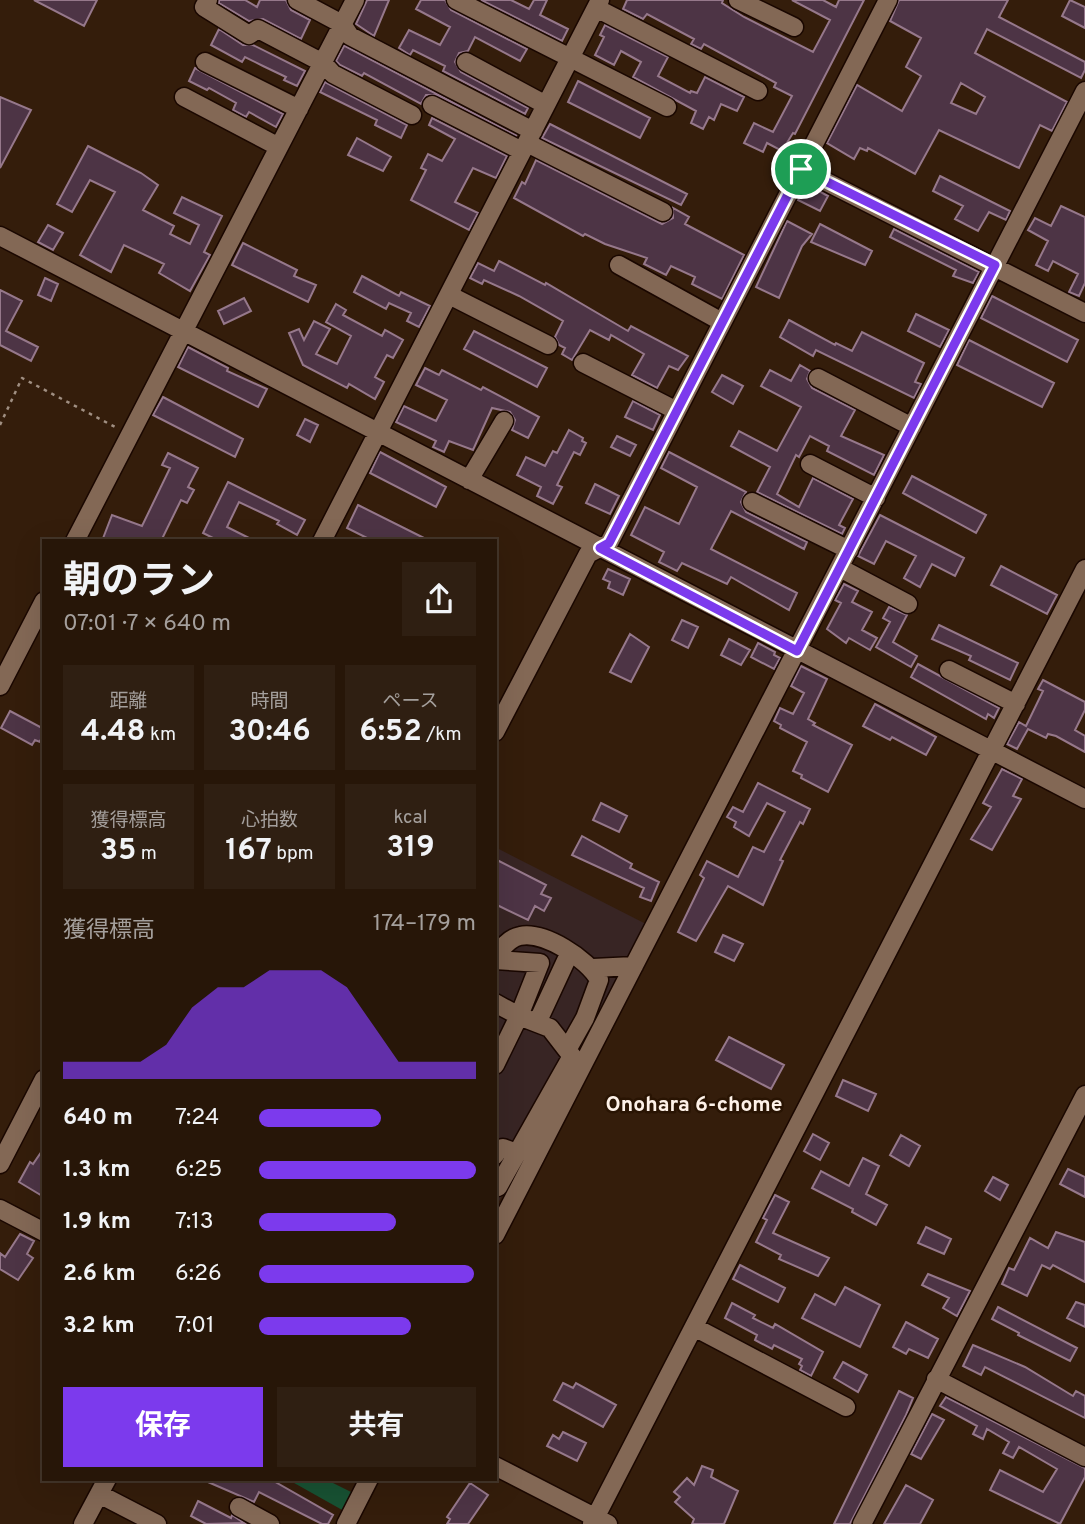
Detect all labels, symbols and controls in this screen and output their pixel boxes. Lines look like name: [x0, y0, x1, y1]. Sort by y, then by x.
pin: [771, 139, 831, 199]
icon: arrive: [782, 150, 820, 188]
text: 朝のラン: [63, 559, 215, 608]
button: share: [402, 562, 476, 636]
text: 07:01 · 7 × 640 m: [63, 610, 231, 639]
text: 距離: [109, 690, 148, 714]
text: 時間: [250, 690, 289, 714]
text: ペース: [382, 690, 439, 714]
text: 4.48: [81, 714, 145, 751]
text: 30:46: [228, 714, 311, 751]
text: 6:52: [359, 714, 422, 751]
text: km: [145, 723, 176, 747]
text: /km: [422, 723, 462, 747]
text: kcal: [394, 806, 427, 830]
text: 獲得標高: [90, 809, 167, 833]
text: 心拍数: [241, 809, 298, 833]
text: 319: [386, 830, 435, 867]
text: 35: [100, 833, 136, 870]
text: 167: [225, 833, 272, 870]
text: m: [136, 842, 157, 866]
text: bpm: [272, 842, 314, 866]
text: 174–179 m: [373, 910, 476, 939]
text: 獲得標高: [63, 917, 155, 946]
district label: Onohara 6-chome: [606, 1092, 782, 1119]
text: 640 m: [63, 1104, 133, 1133]
text: 7:24: [175, 1104, 219, 1133]
text: 1.3 km: [63, 1156, 130, 1185]
text: 6:25: [175, 1156, 222, 1185]
text: 1.9 km: [63, 1208, 131, 1237]
text: 7:13: [175, 1208, 214, 1237]
text: 2.6 km: [63, 1260, 136, 1289]
text: 6:26: [175, 1260, 222, 1289]
text: 3.2 km: [63, 1312, 135, 1341]
text: 7:01: [175, 1312, 215, 1341]
button: 保存: [63, 1387, 263, 1467]
button: 共有: [277, 1387, 476, 1467]

